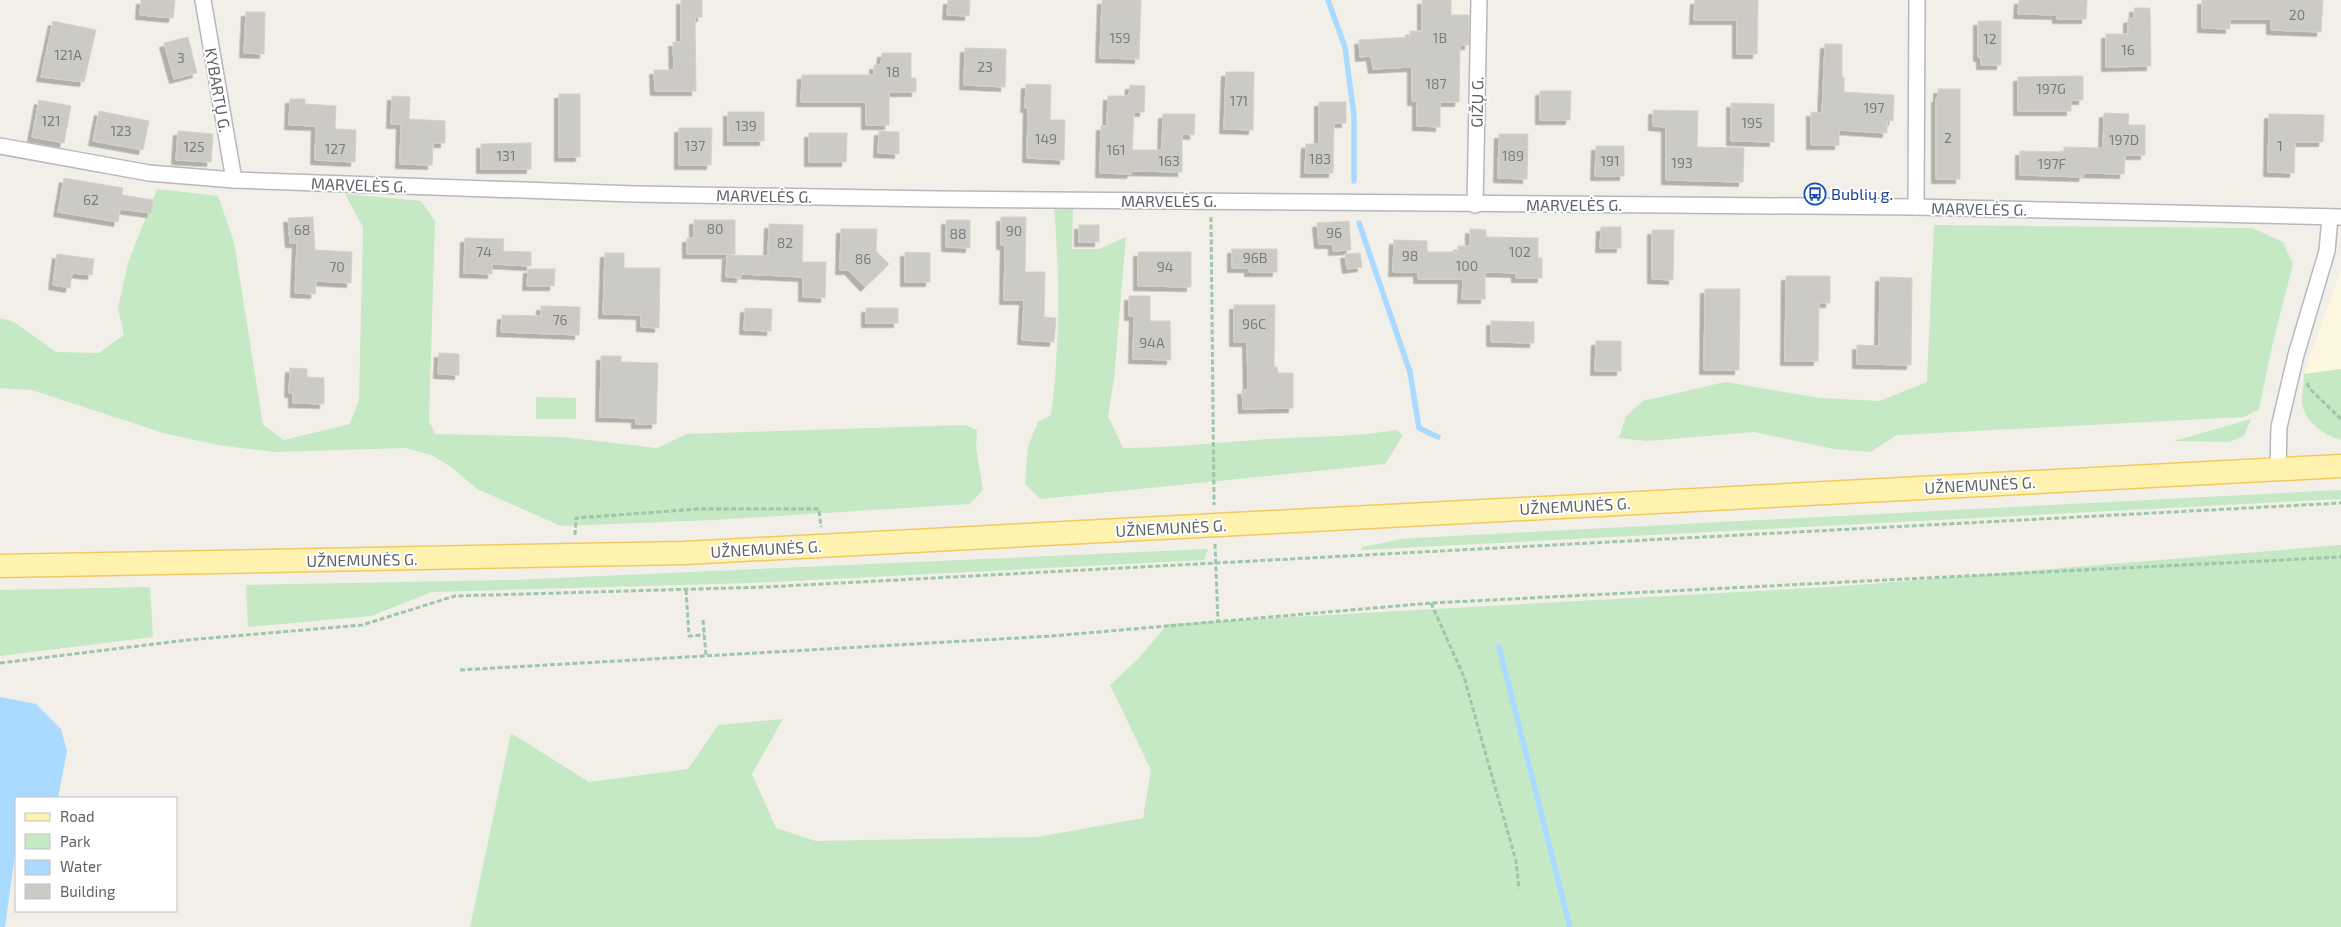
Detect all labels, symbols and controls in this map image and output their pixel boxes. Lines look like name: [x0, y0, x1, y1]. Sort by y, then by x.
house number: 20: [2289, 6, 2305, 23]
house number: 159: [1109, 29, 1131, 46]
house number: 1B: [1433, 29, 1447, 46]
house number: 12: [1983, 30, 1997, 47]
house number: 16: [2121, 41, 2135, 58]
house number: 121A: [54, 46, 82, 63]
street label: KYBARTŲ G.: [202, 46, 235, 134]
house number: 3: [177, 49, 185, 66]
house number: 23: [977, 58, 993, 75]
house number: 18: [886, 63, 900, 80]
house number: 187: [1425, 75, 1447, 92]
street label: GIŽŲ G.: [1467, 76, 1486, 128]
house number: 197G: [2036, 80, 2066, 97]
house number: 171: [1230, 92, 1248, 109]
house number: 197: [1864, 99, 1884, 116]
house number: 121: [41, 112, 61, 129]
house number: 195: [1741, 114, 1763, 131]
house number: 139: [735, 117, 757, 134]
house number: 123: [110, 122, 132, 139]
house number: 2: [1944, 129, 1952, 146]
house number: 149: [1035, 130, 1057, 147]
house number: 197D: [2109, 131, 2139, 148]
house number: 137: [685, 137, 705, 154]
house number: 1: [2277, 137, 2283, 154]
house number: 125: [184, 138, 204, 155]
house number: 127: [325, 140, 345, 157]
house number: 161: [1106, 141, 1126, 158]
house number: 131: [497, 147, 515, 164]
house number: 189: [1502, 147, 1524, 164]
house number: 183: [1309, 150, 1331, 167]
house number: 163: [1158, 152, 1180, 169]
house number: 191: [1600, 152, 1620, 169]
house number: 193: [1671, 154, 1693, 171]
house number: 197F: [2038, 155, 2067, 172]
street label: MARVELĖS G.: [311, 173, 407, 196]
bus stop icon: Bublių g.: [1803, 182, 1827, 206]
place label: Bublių g.: [1831, 184, 1893, 203]
street label: MARVELĖS G.: [716, 185, 812, 206]
house number: 62: [83, 191, 99, 208]
street label: MARVELĖS G.: [1121, 191, 1217, 210]
street label: MARVELĖS G.: [1526, 195, 1622, 214]
street label: MARVELĖS G.: [1931, 198, 2027, 219]
house number: 80: [707, 220, 723, 237]
house number: 68: [294, 221, 310, 238]
house number: 90: [1006, 222, 1022, 239]
house number: 96: [1326, 224, 1342, 241]
house number: 88: [950, 225, 967, 242]
house number: 82: [777, 234, 793, 251]
house number: 74: [476, 243, 492, 260]
house number: 102: [1509, 243, 1531, 260]
house number: 98: [1402, 247, 1418, 264]
house number: 96B: [1243, 249, 1267, 266]
house number: 86: [855, 250, 871, 267]
house number: 100: [1456, 257, 1478, 274]
house number: 70: [329, 258, 345, 275]
house number: 94: [1157, 258, 1173, 275]
house number: 76: [552, 311, 568, 328]
house number: 96C: [1242, 315, 1266, 332]
house number: 94A: [1139, 334, 1165, 351]
street label: UŽNEMUNĖS G.: [1924, 472, 2036, 497]
street label: UŽNEMUNĖS G.: [1519, 493, 1631, 518]
street label: UŽNEMUNĖS G.: [1115, 515, 1227, 540]
street label: UŽNEMUNĖS G.: [710, 536, 822, 561]
street label: UŽNEMUNĖS G.: [306, 549, 418, 570]
legend: [15, 797, 178, 912]
text: Road: [60, 807, 95, 825]
text: Park: [60, 832, 91, 850]
text: Water: [60, 857, 102, 875]
text: Building: [60, 882, 116, 900]

